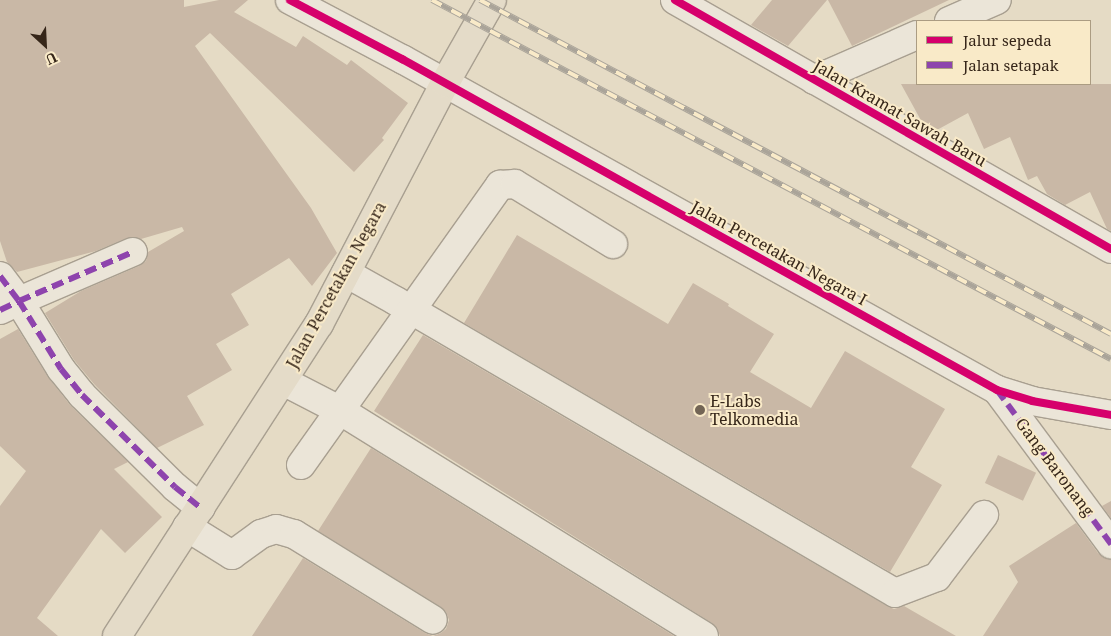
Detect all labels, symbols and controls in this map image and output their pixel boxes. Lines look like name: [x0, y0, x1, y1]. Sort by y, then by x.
north arrow: [20, 20, 70, 70]
legend: [916, 20, 1091, 85]
text: Jalur sepeda: [963, 30, 1052, 50]
text: U: [43, 48, 60, 70]
text: Jalan setapak: [963, 55, 1058, 75]
street label: Jalan Kramat Sawah Baru: [810, 56, 990, 170]
street label: Jalan Percetakan Negara I: [688, 197, 870, 309]
street label: Jalan Percetakan Negara: [282, 198, 390, 372]
place label: E-Labs Telkomedia: [710, 391, 798, 429]
marker: E-Labs Telkomedia: [694, 404, 706, 416]
street label: Gang Baronang: [1012, 414, 1098, 520]

